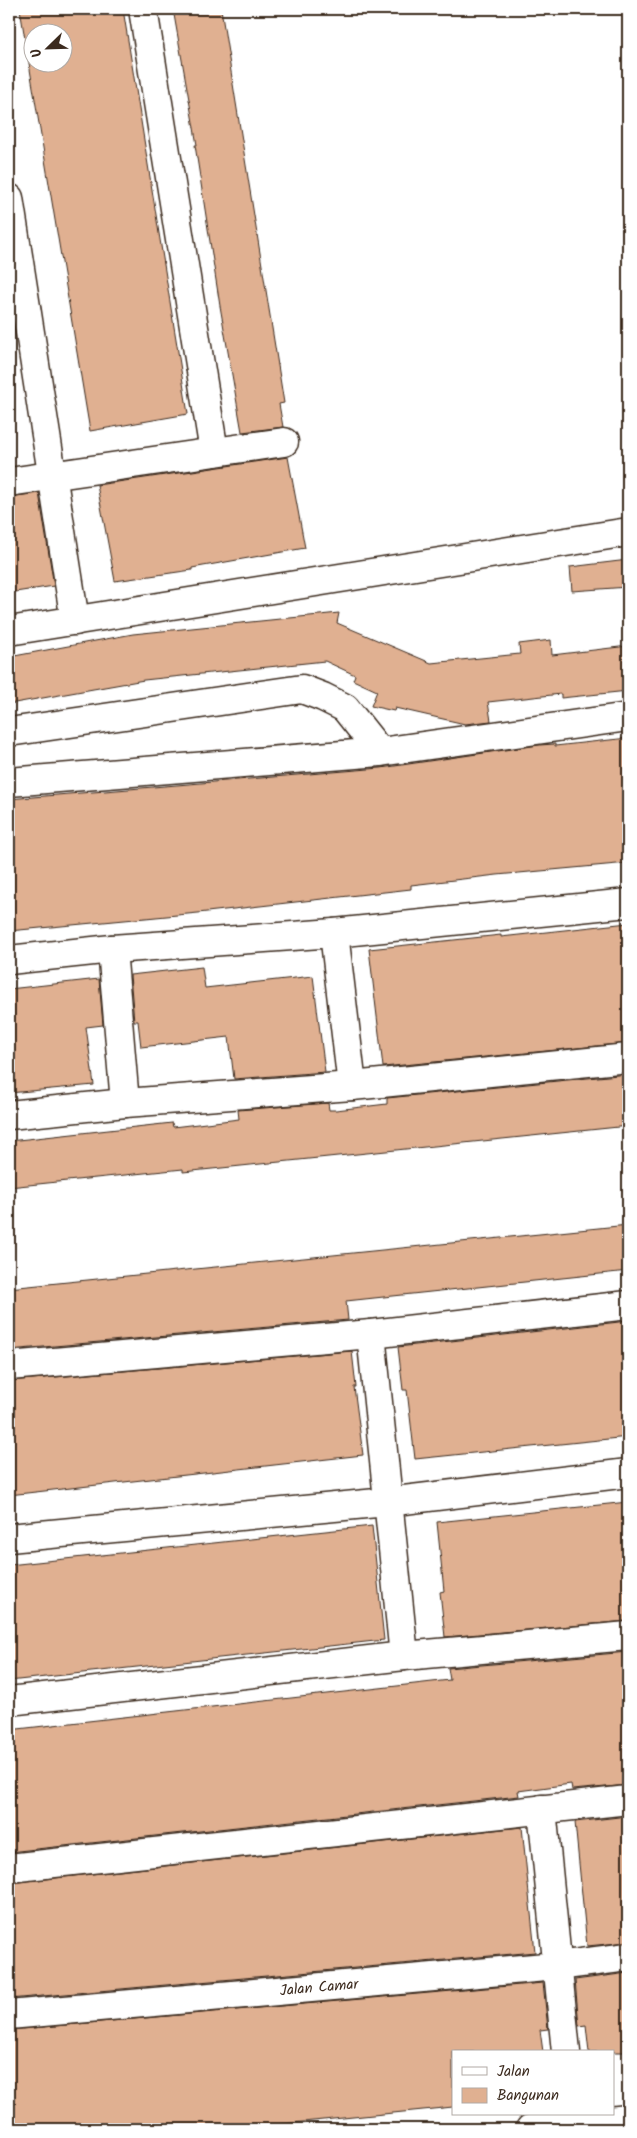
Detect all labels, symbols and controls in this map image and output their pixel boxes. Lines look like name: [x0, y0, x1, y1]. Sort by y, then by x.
north arrow: [22, 22, 72, 72]
text: U: [25, 44, 49, 61]
street label: Jalan Camar: [279, 1973, 360, 2003]
legend: [452, 2050, 614, 2116]
text: Jalan: [497, 2060, 530, 2084]
text: Bangunan: [497, 2084, 559, 2108]

